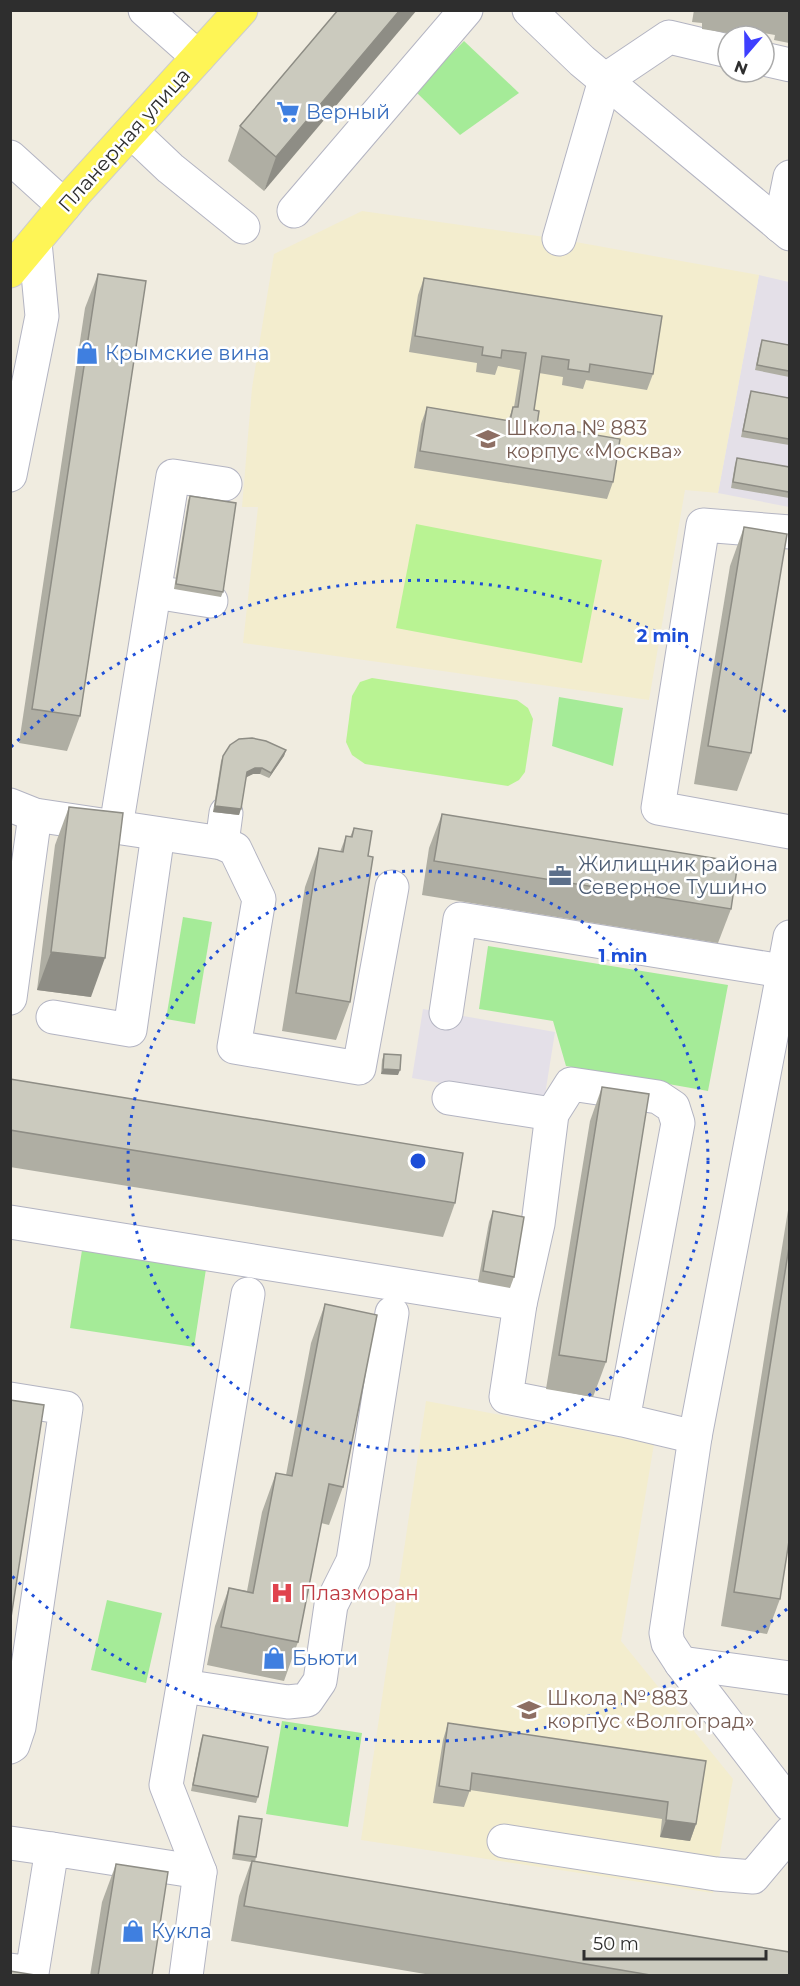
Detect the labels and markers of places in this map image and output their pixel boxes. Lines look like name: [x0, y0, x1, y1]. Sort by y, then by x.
supermarket icon: Верный: [275, 99, 301, 125]
place label: Верный: [306, 100, 390, 124]
shop icon: Крымские вина: [74, 340, 100, 366]
place label: Крымские вина: [105, 341, 269, 365]
place label: Школа № 883 корпус «Москва»: [506, 416, 682, 463]
school or university icon: Школа № 883 корпус «Москва»: [475, 426, 501, 452]
place label: Жилищник района Северное Тушино: [578, 852, 778, 899]
office icon: Жилищник района Северное Тушино: [547, 863, 573, 889]
centre of rings: [408, 1151, 428, 1171]
hospital icon: Плазморан: [269, 1580, 295, 1606]
place label: Плазморан: [300, 1581, 419, 1605]
shop icon: Бьюти: [261, 1645, 287, 1671]
place label: Бьюти: [292, 1646, 358, 1670]
place label: Школа № 883 корпус «Волгоград»: [547, 1686, 755, 1733]
school or university icon: Школа № 883 корпус «Волгоград»: [516, 1697, 542, 1723]
shop icon: Кукла: [120, 1918, 146, 1944]
place label: Кукла: [151, 1919, 212, 1943]

